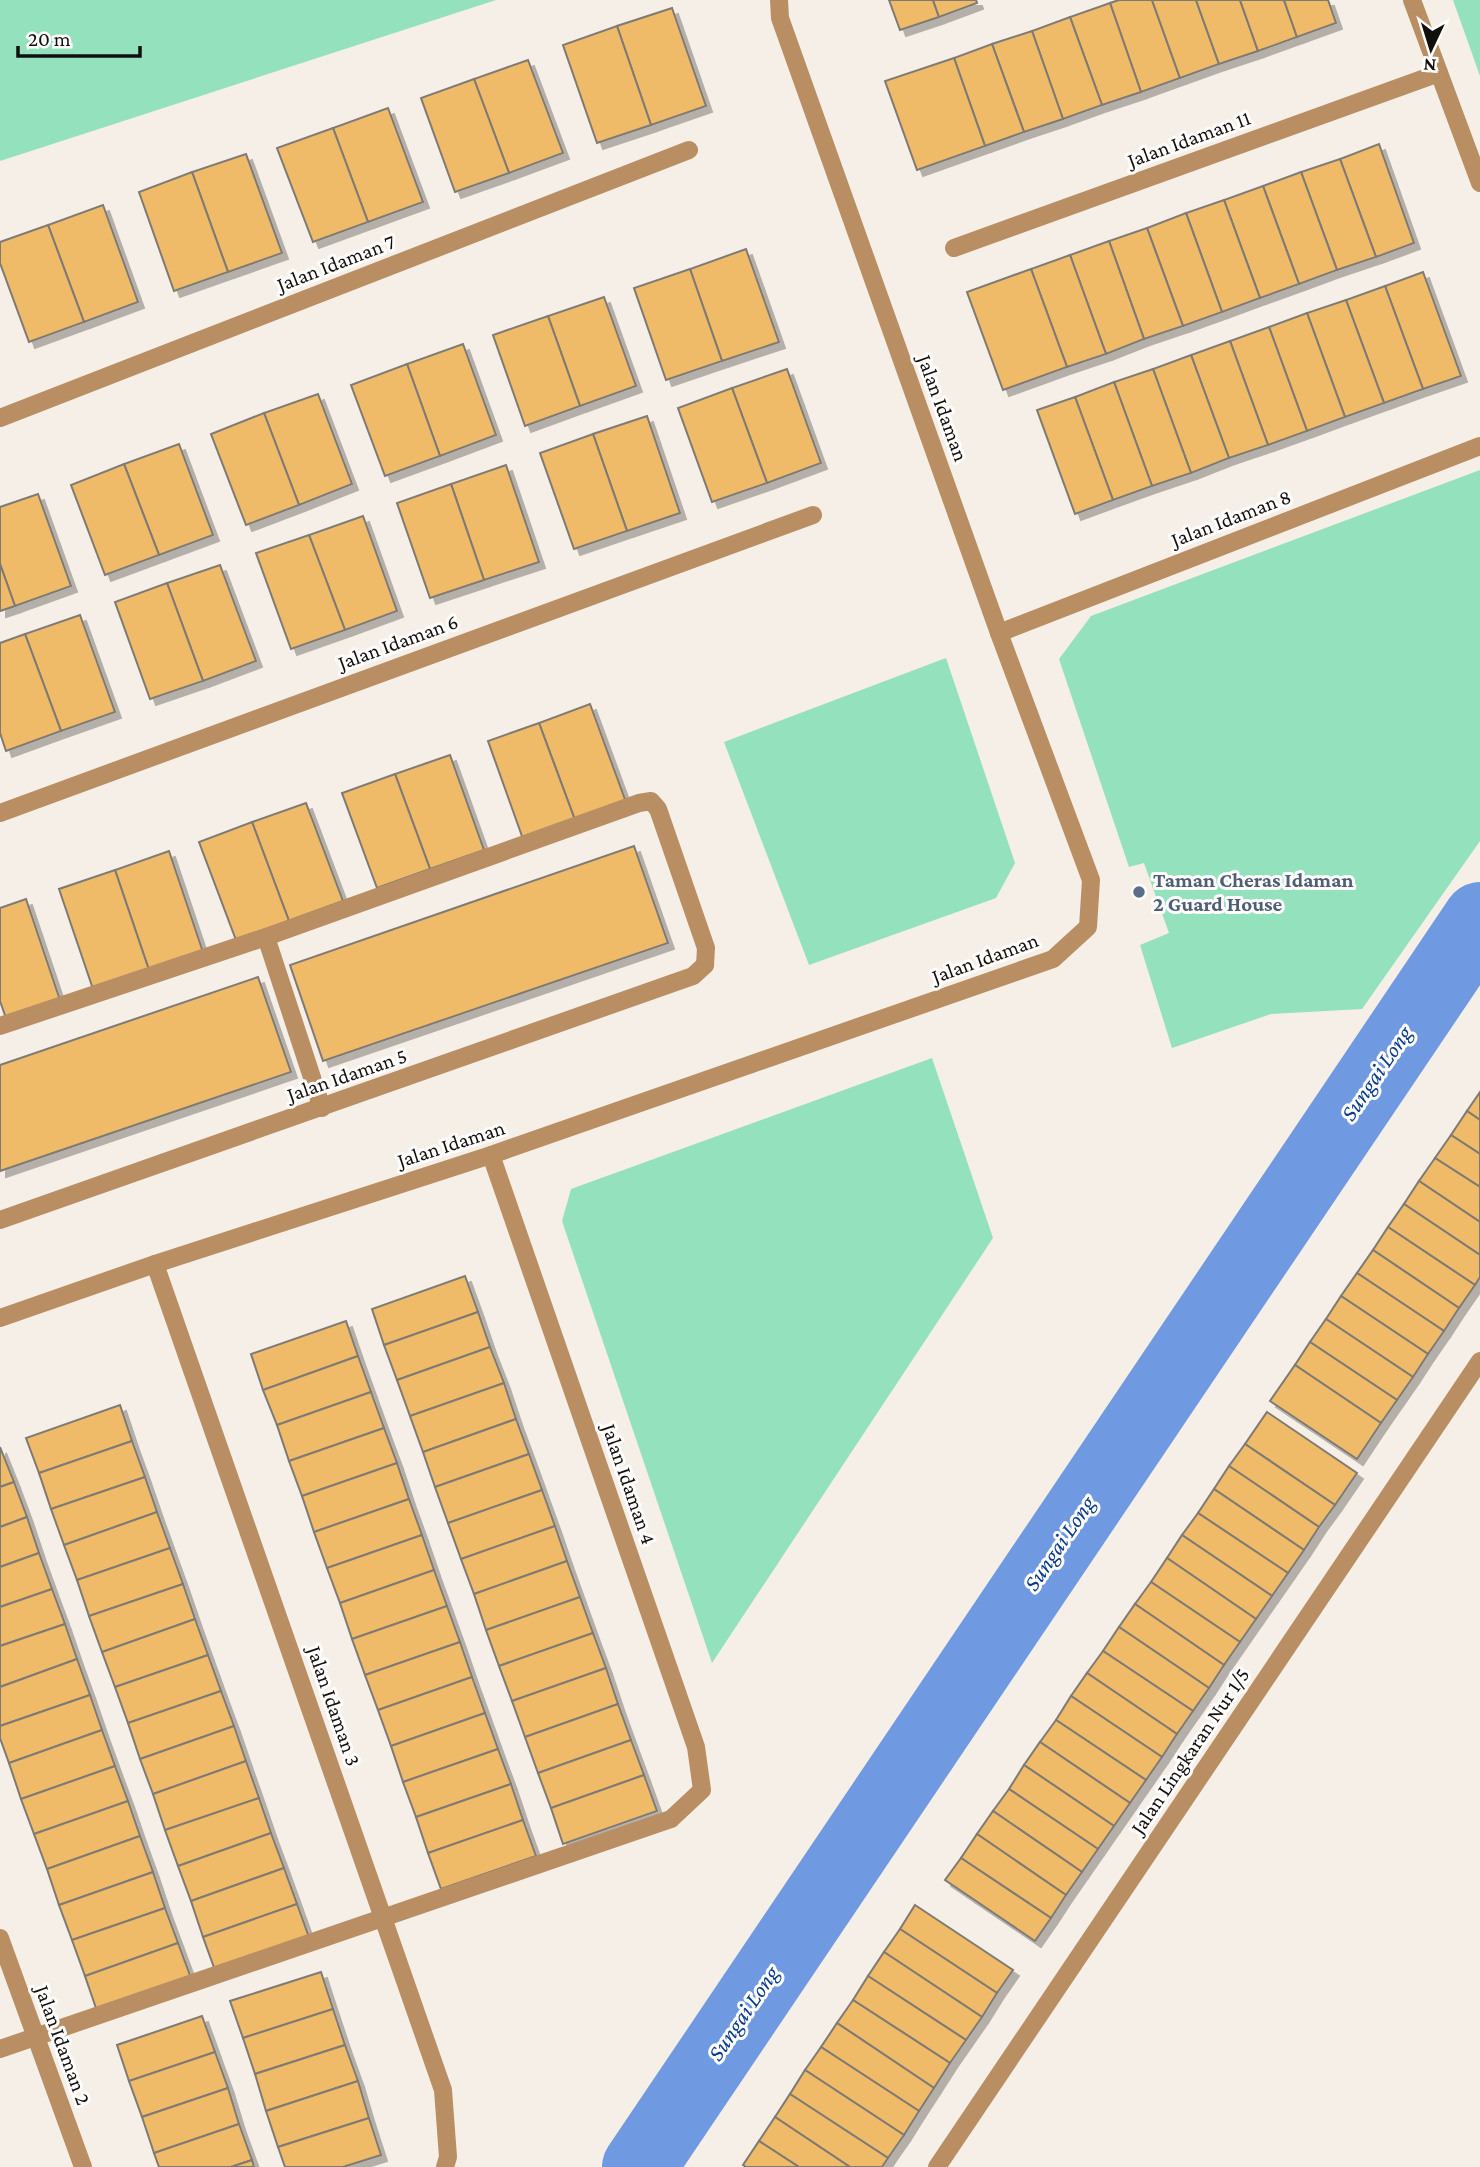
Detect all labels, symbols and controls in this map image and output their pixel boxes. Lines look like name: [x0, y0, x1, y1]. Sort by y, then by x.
scale bar: [18, 14, 140, 58]
north arrow: [1396, 14, 1466, 84]
text: 20 m: [28, 27, 71, 51]
text: N: [1423, 55, 1437, 76]
street label: Jalan Idaman 11: [1122, 106, 1254, 173]
street label: Jalan Idaman 7: [271, 229, 399, 297]
street label: Jalan Idaman: [912, 350, 973, 464]
street label: Jalan Idaman 8: [1166, 484, 1294, 553]
street label: Jalan Idaman 6: [333, 609, 461, 676]
place label: Taman Cheras Idaman 2 Guard House: [1153, 868, 1353, 916]
marker: Taman Cheras Idaman 2 Guard House: [1131, 884, 1147, 900]
street label: Jalan Idaman: [927, 928, 1041, 989]
water label: Sungai Long: [1335, 1020, 1418, 1125]
street label: Jalan Idaman 5: [282, 1043, 410, 1107]
street label: Jalan Idaman: [392, 1115, 508, 1173]
street label: Jalan Idaman 4: [596, 1419, 661, 1548]
water label: Sungai Long: [1018, 1490, 1101, 1595]
street label: Jalan Idaman 3: [302, 1641, 366, 1769]
street label: Jalan Lingkaran Nur 1/5: [1124, 1663, 1255, 1840]
water label: Sungai Long: [702, 1960, 785, 2065]
street label: Jalan Idaman 2: [30, 1980, 96, 2108]

